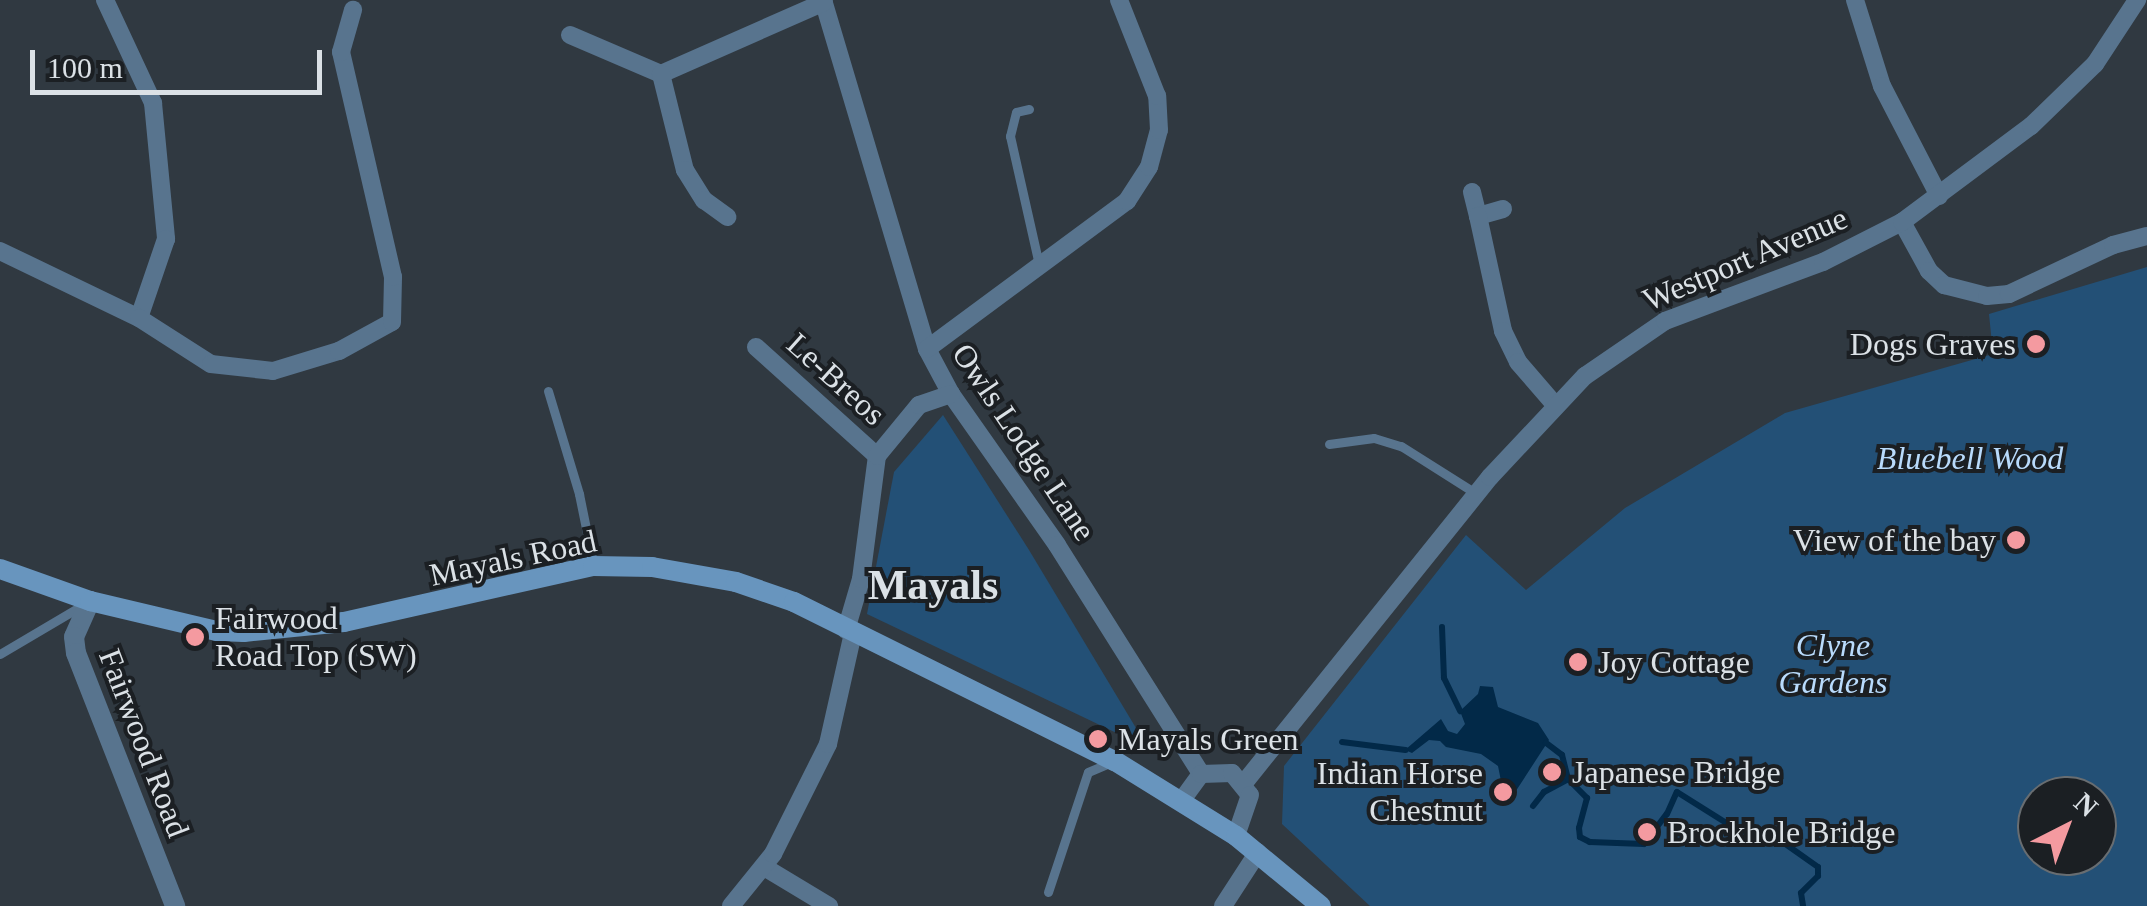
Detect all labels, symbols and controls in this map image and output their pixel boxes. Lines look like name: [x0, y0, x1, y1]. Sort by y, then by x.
scale bar: [35, 30, 328, 92]
text: 100 m: [47, 51, 123, 84]
street label: Westport Avenue: [1636, 198, 1854, 320]
street label: Le-Breos: [779, 325, 893, 433]
place label: Dogs Graves: [1850, 325, 2016, 363]
marker: Dogs Graves: [2025, 333, 2047, 355]
street label: Owls Lodge Lane: [944, 336, 1104, 548]
park label: Bluebell Wood: [1877, 439, 2063, 477]
place label: View of the bay: [1793, 521, 1996, 559]
street label: Mayals Road: [426, 522, 600, 594]
marker: View of the bay: [2005, 529, 2027, 551]
district label: Mayals: [868, 560, 998, 610]
place label: Fairwood Road Top (SW): [215, 600, 417, 675]
marker: Fairwood Road Top (SW): [184, 626, 206, 648]
park label: Clyne Gardens: [1778, 627, 1888, 702]
place label: Joy Cottage: [1598, 643, 1750, 681]
street label: Fairwood Road: [91, 644, 197, 842]
marker: Joy Cottage: [1567, 651, 1589, 673]
place label: Mayals Green: [1118, 720, 1298, 758]
marker: Mayals Green: [1087, 728, 1109, 750]
place label: Japanese Bridge: [1572, 753, 1781, 791]
place label: Indian Horse Chestnut: [1317, 755, 1483, 830]
marker: Japanese Bridge: [1541, 761, 1563, 783]
north arrow: [2017, 776, 2117, 876]
marker: Indian Horse Chestnut: [1492, 781, 1514, 803]
text: N: [2068, 787, 2104, 823]
place label: Brockhole Bridge: [1667, 813, 1895, 851]
marker: Brockhole Bridge: [1636, 821, 1658, 843]

